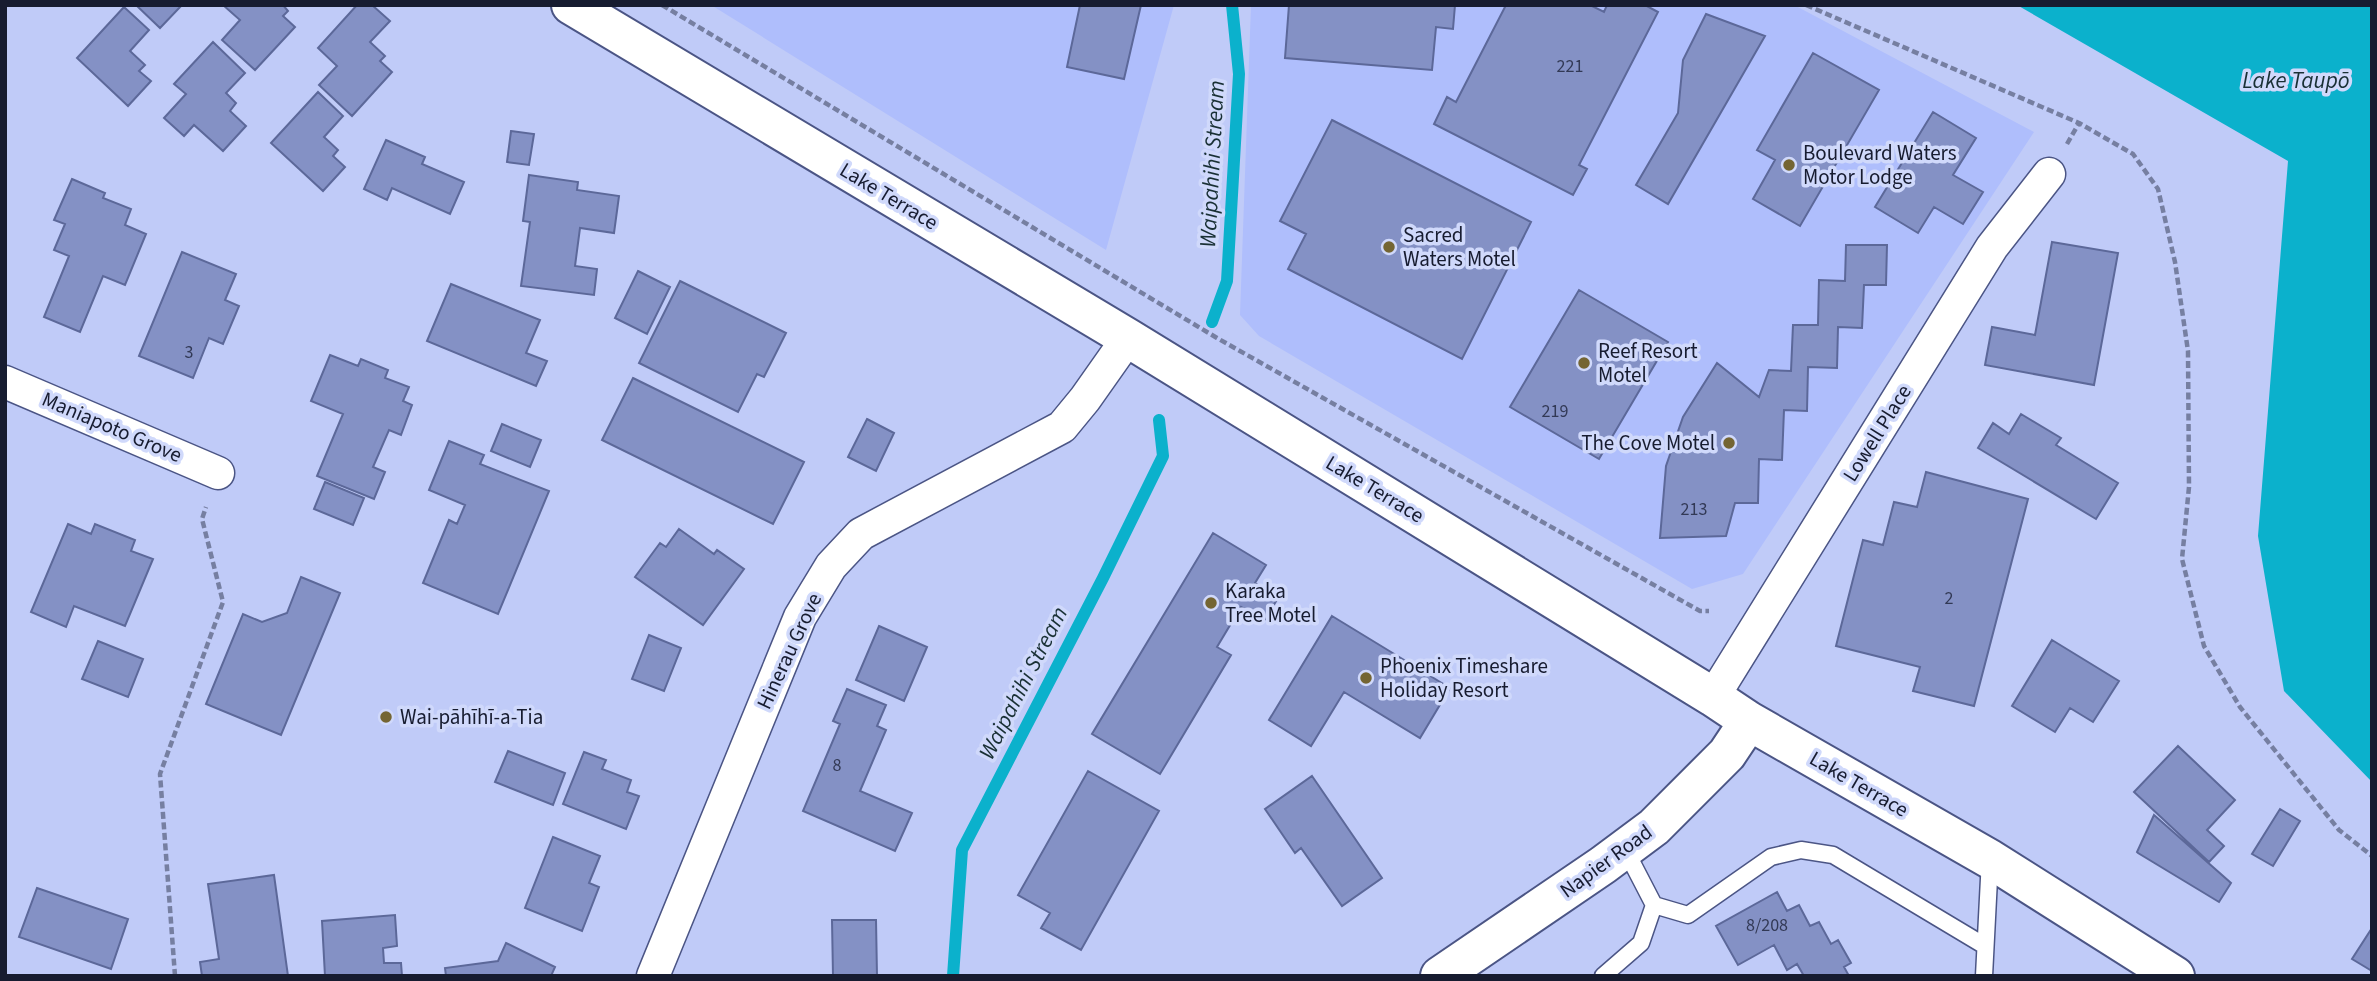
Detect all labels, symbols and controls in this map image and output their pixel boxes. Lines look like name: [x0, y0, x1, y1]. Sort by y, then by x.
house number: 221: [1557, 54, 1583, 79]
water label: Lake Taupō: [2242, 64, 2350, 97]
water label: Waipahihi Stream: [1191, 79, 1233, 249]
place label: Boulevard Waters Motor Lodge: [1803, 138, 1957, 192]
street label: Lake Terrace: [834, 155, 944, 237]
marker: Boulevard Waters Motor Lodge: [1781, 157, 1797, 173]
place label: Sacred Waters Motel: [1403, 220, 1516, 274]
marker: Sacred Waters Motel: [1381, 239, 1397, 255]
place label: Reef Resort Motel: [1598, 336, 1698, 390]
house number: 3: [185, 340, 194, 365]
marker: Reef Resort Motel: [1576, 355, 1592, 371]
street label: Lowell Place: [1835, 379, 1919, 487]
street label: Maniapoto Grove: [37, 384, 187, 470]
house number: 219: [1542, 399, 1568, 424]
place label: The Cove Motel: [1581, 428, 1715, 458]
marker: The Cove Motel: [1721, 435, 1737, 451]
street label: Lake Terrace: [1320, 448, 1430, 530]
house number: 213: [1681, 497, 1707, 522]
place label: Karaka Tree Motel: [1225, 576, 1316, 630]
house number: 2: [1945, 586, 1954, 611]
street label: Hinerau Grove: [749, 588, 829, 714]
marker: Karaka Tree Motel: [1203, 595, 1219, 611]
water label: Waipahihi Stream: [970, 601, 1076, 765]
place label: Phoenix Timeshare Holiday Resort: [1380, 651, 1548, 705]
marker: Phoenix Timeshare Holiday Resort: [1358, 670, 1374, 686]
place label: Wai-pāhīhī-a-Tia: [400, 702, 543, 732]
marker: Wai-pāhīhī-a-Tia: [378, 709, 394, 725]
street label: Lake Terrace: [1804, 744, 1914, 824]
house number: 8: [833, 753, 842, 778]
street label: Napier Road: [1554, 817, 1658, 905]
house number: 8/208: [1746, 913, 1788, 938]

